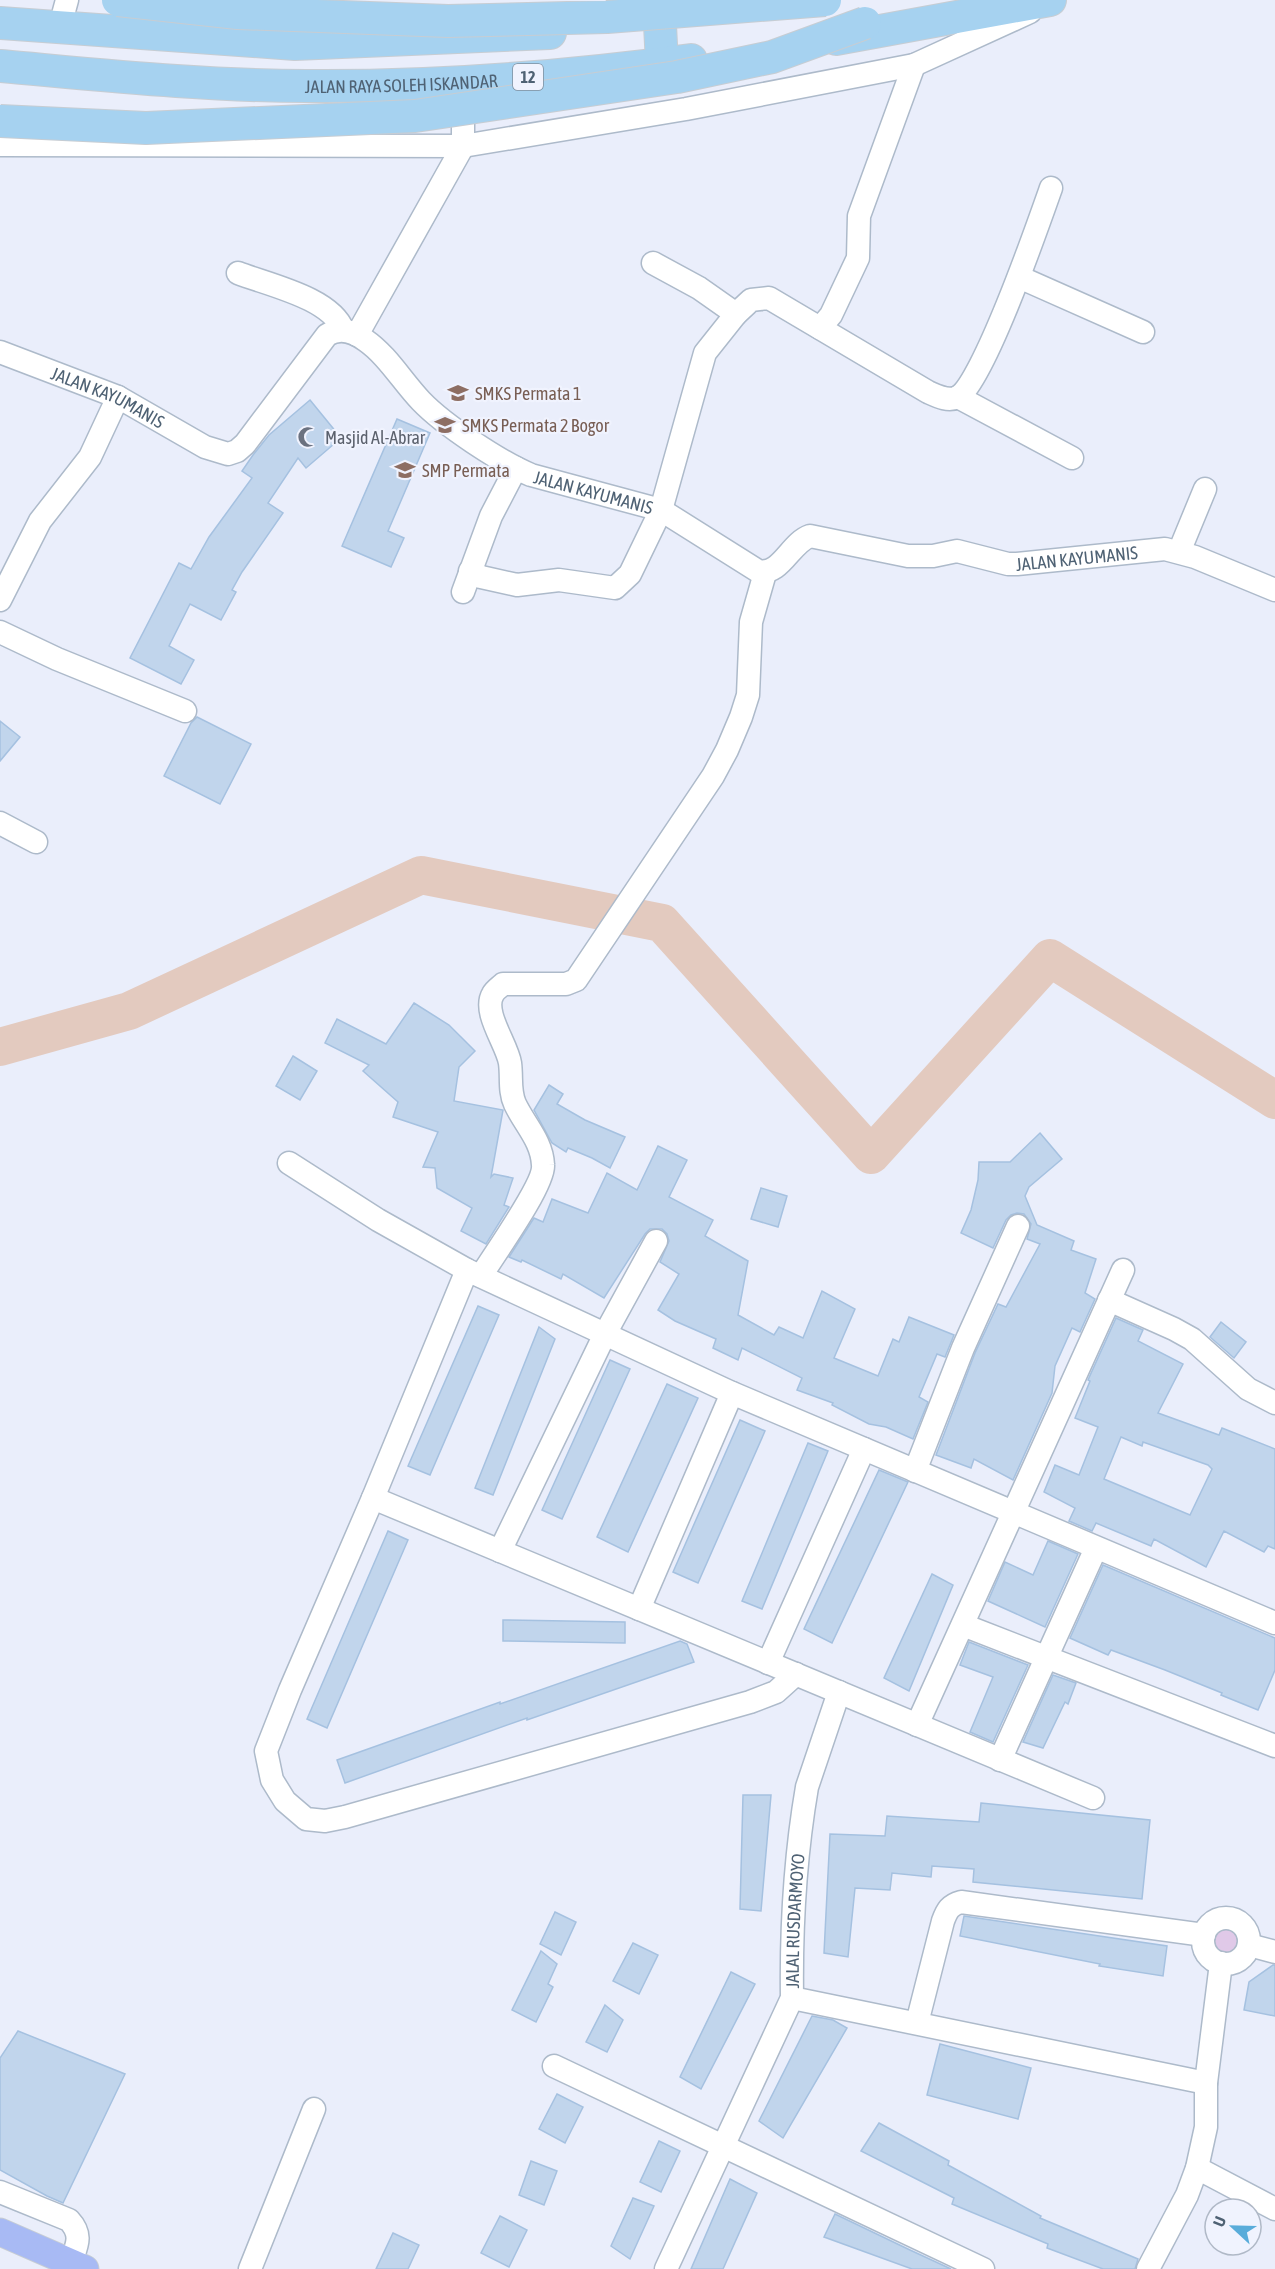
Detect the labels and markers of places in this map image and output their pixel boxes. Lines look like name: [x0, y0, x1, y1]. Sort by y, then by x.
school or university icon: SMKS Permata 1: [446, 381, 470, 405]
place label: SMKS Permata 1: [475, 383, 581, 404]
school or university icon: SMKS Permata 2 Bogor: [433, 413, 457, 437]
place label: SMKS Permata 2 Bogor: [462, 415, 610, 436]
mosque icon: Masjid Al-Abrar: [296, 425, 320, 449]
place label: Masjid Al-Abrar: [325, 427, 426, 448]
school or university icon: SMP Permata: [393, 458, 417, 482]
place label: SMP Permata: [422, 460, 510, 481]

